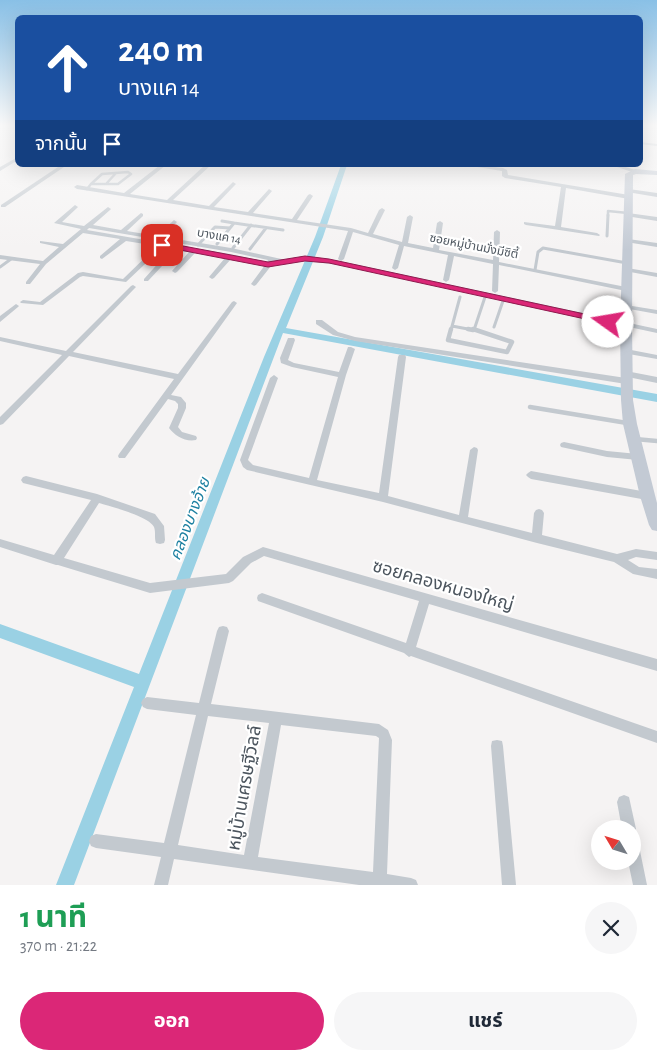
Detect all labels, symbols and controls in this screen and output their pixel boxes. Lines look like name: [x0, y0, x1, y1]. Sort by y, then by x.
text: 240 m: [118, 33, 204, 68]
icon: ahead: [35, 35, 100, 100]
text: บางแค 14: [118, 77, 200, 99]
icon: arrive: [98, 130, 126, 158]
text: จากนั้น: [35, 135, 88, 154]
pin: [141, 224, 183, 266]
street label: บางแค 14: [196, 226, 242, 246]
street label: ซอยหมู่บ้านมั่งมีซิตี้: [428, 229, 520, 261]
icon: arrive: [148, 231, 176, 259]
position arrow: [581, 295, 633, 347]
water label: คลองบางอ้าย: [166, 474, 214, 562]
street label: ซอยคลองหนองใหญ่: [370, 556, 516, 615]
street label: หมู่บ้านเศรษฐีวิลล์: [223, 724, 267, 852]
north arrow: [591, 820, 641, 870]
map controls: [591, 820, 641, 870]
button: close: [585, 902, 637, 954]
text: 1 นาที: [20, 903, 87, 933]
text: 370 m · 21:22: [20, 938, 97, 954]
button: ออก: [20, 992, 324, 1050]
button: แชร์: [334, 992, 637, 1050]

